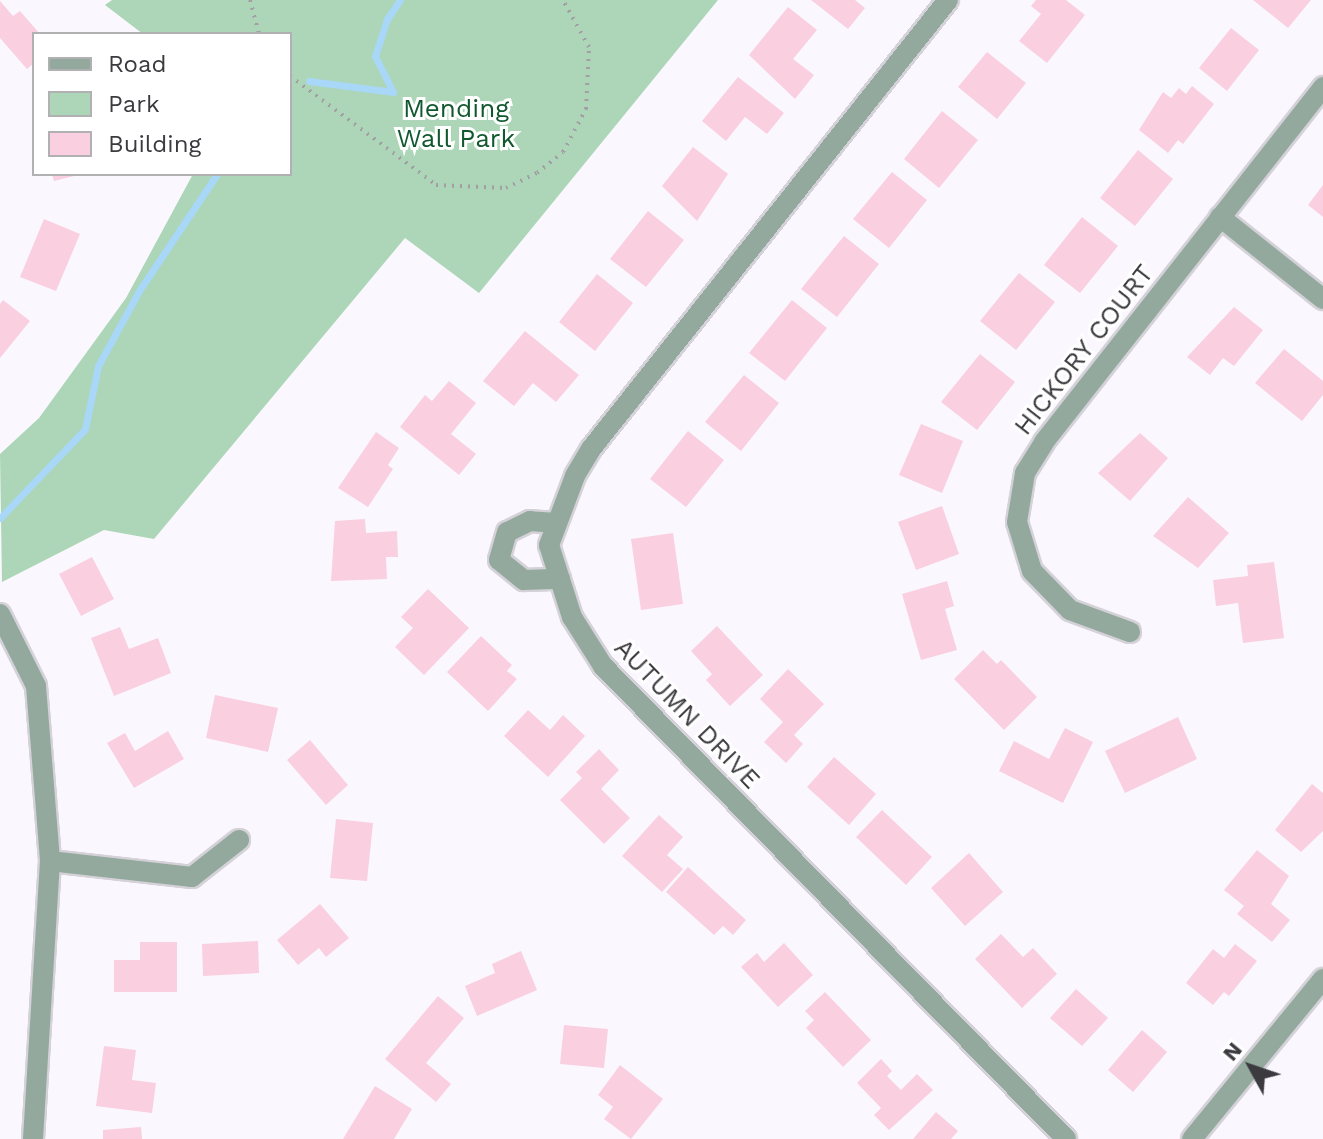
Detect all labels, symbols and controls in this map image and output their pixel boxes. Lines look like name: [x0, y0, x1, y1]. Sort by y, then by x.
legend: [32, 32, 292, 176]
text: Road: [108, 50, 167, 78]
text: Park: [108, 90, 160, 118]
park label: Mending Wall Park: [396, 93, 516, 154]
text: Building: [108, 130, 201, 158]
street label: HICKORY COURT: [1007, 258, 1161, 442]
street label: AUTUMN DRIVE: [608, 633, 766, 795]
north arrow: [1211, 1027, 1291, 1107]
text: N: [1217, 1037, 1247, 1066]

